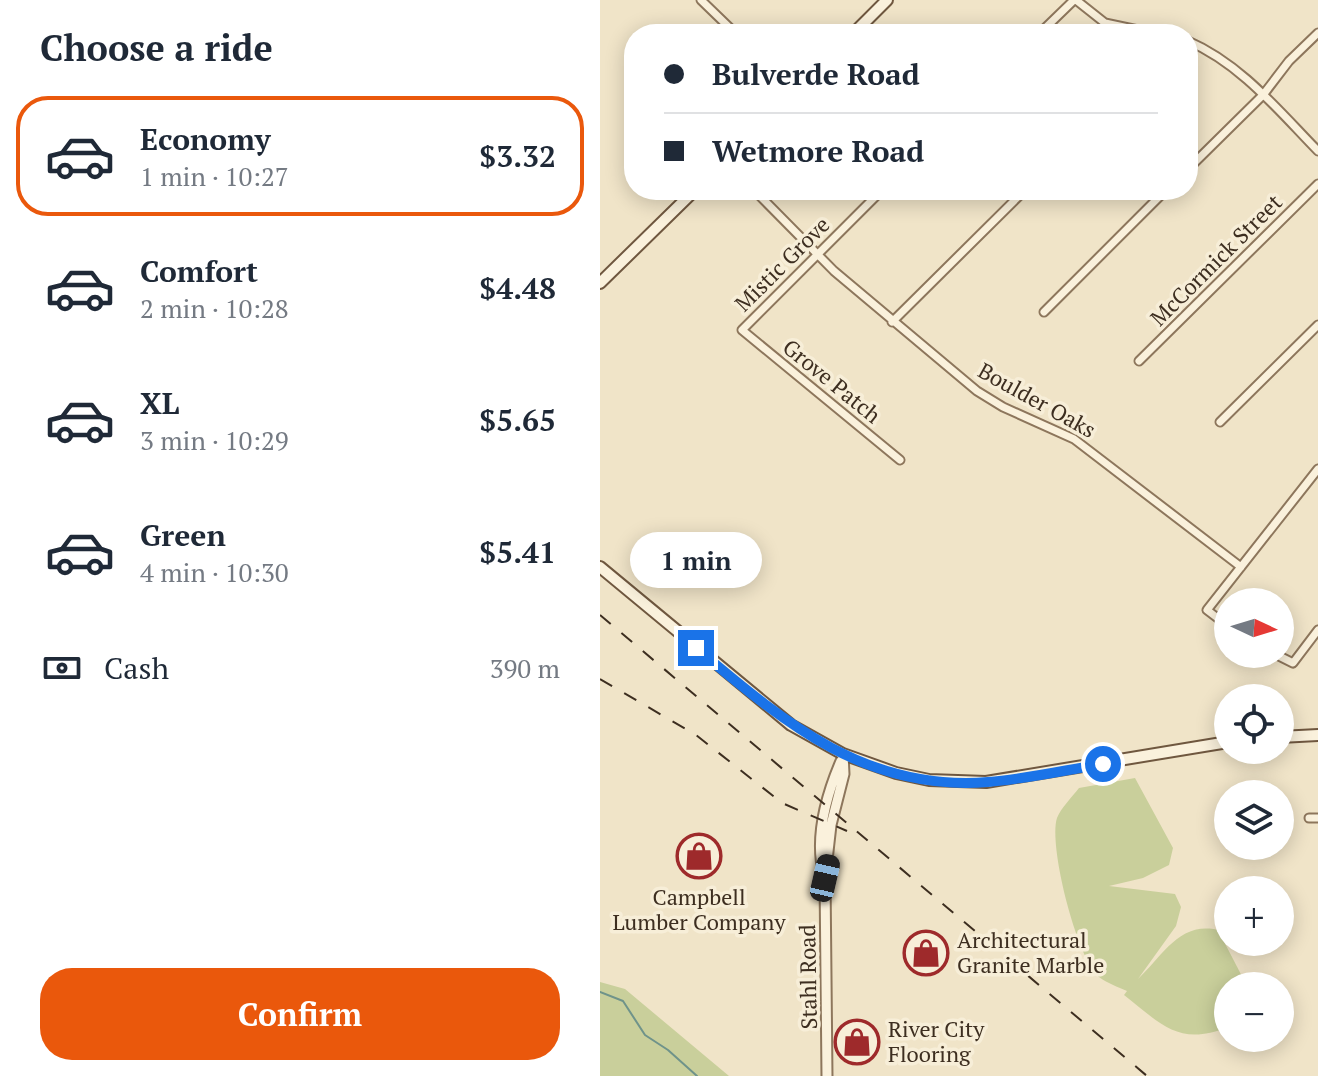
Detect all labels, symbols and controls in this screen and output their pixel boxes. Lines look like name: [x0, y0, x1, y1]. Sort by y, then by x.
text: Choose a ride: [40, 24, 273, 71]
text: Bulverde Road: [712, 54, 920, 94]
text: Economy: [140, 119, 271, 159]
icon: car: [44, 120, 116, 192]
text: Wetmore Road: [712, 131, 924, 171]
text: $3.32: [479, 136, 556, 176]
text: 1 min · 10:27: [140, 159, 289, 193]
street label: McCormick Street: [1144, 188, 1288, 332]
street label: Mistic Grove: [728, 210, 835, 317]
text: Comfort: [140, 251, 258, 291]
icon: car: [44, 252, 116, 324]
text: $4.48: [479, 268, 556, 308]
text: 2 min · 10:28: [140, 291, 289, 325]
street label: Grove Patch: [777, 332, 887, 429]
street label: Boulder Oaks: [973, 355, 1101, 444]
text: XL: [140, 383, 179, 423]
icon: car: [44, 384, 116, 456]
text: $5.65: [479, 400, 556, 440]
text: 3 min · 10:29: [140, 423, 289, 457]
text: Green: [140, 515, 226, 555]
icon: car: [44, 516, 116, 588]
text: $5.41: [479, 532, 556, 572]
callout: 1 min: [630, 532, 762, 588]
text: 1 min: [660, 543, 732, 577]
text: 4 min · 10:30: [140, 555, 289, 589]
north arrow: [1214, 588, 1294, 668]
map controls: [1214, 588, 1294, 1052]
route end: [678, 630, 714, 666]
icon: cash: [40, 646, 84, 690]
text: Cash: [104, 648, 169, 688]
text: 390 m: [490, 651, 560, 685]
button: locate: [1214, 684, 1294, 764]
route start: [1085, 746, 1121, 782]
button: layers: [1214, 780, 1294, 860]
shop icon: Campbell Lumber Company: [675, 832, 723, 880]
car: [808, 852, 842, 904]
button: +: [1214, 876, 1294, 956]
place label: Campbell Lumber Company: [612, 882, 786, 936]
street label: Stahl Road: [792, 924, 823, 1030]
place label: Architectural Granite Marble: [957, 925, 1104, 979]
shop icon: Architectural Granite Marble: [902, 929, 950, 977]
button: Confirm: [40, 968, 560, 1060]
button: −: [1214, 972, 1294, 1052]
place label: River City Flooring: [888, 1014, 985, 1068]
shop icon: River City Flooring: [833, 1018, 881, 1066]

